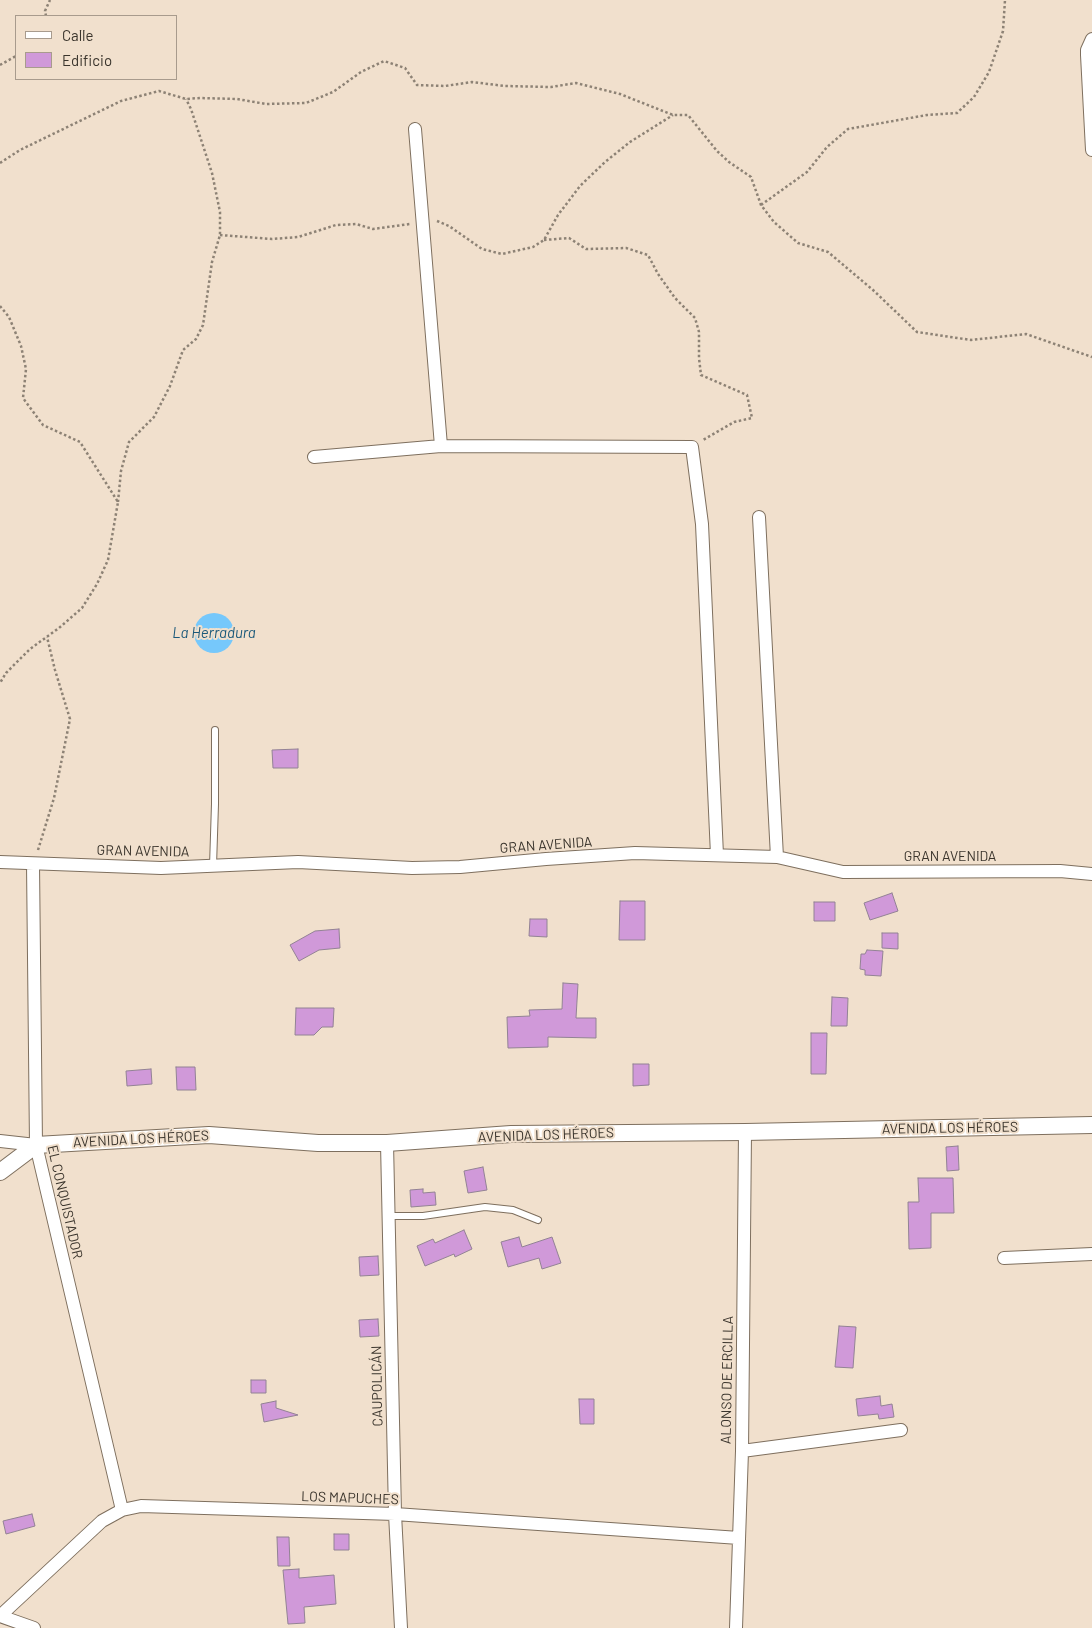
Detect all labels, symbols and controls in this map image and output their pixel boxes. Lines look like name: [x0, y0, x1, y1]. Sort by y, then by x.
legend: [15, 15, 178, 80]
text: Calle: [62, 26, 94, 44]
text: Edificio: [62, 51, 112, 69]
water label: La Herradura: [172, 624, 256, 642]
street label: GRAN AVENIDA: [499, 833, 593, 857]
street label: GRAN AVENIDA: [97, 842, 189, 860]
street label: GRAN AVENIDA: [904, 848, 996, 864]
street label: AVENIDA LOS HÉROES: [882, 1118, 1018, 1138]
street label: AVENIDA LOS HÉROES: [478, 1124, 614, 1146]
street label: AVENIDA LOS HÉROES: [73, 1127, 209, 1151]
street label: EL CONQUISTADOR: [44, 1144, 86, 1260]
street label: ALONSO DE ERCILLA: [717, 1316, 737, 1444]
street label: CAUPOLICÁN: [368, 1345, 386, 1427]
street label: LOS MAPUCHES: [301, 1488, 399, 1508]

